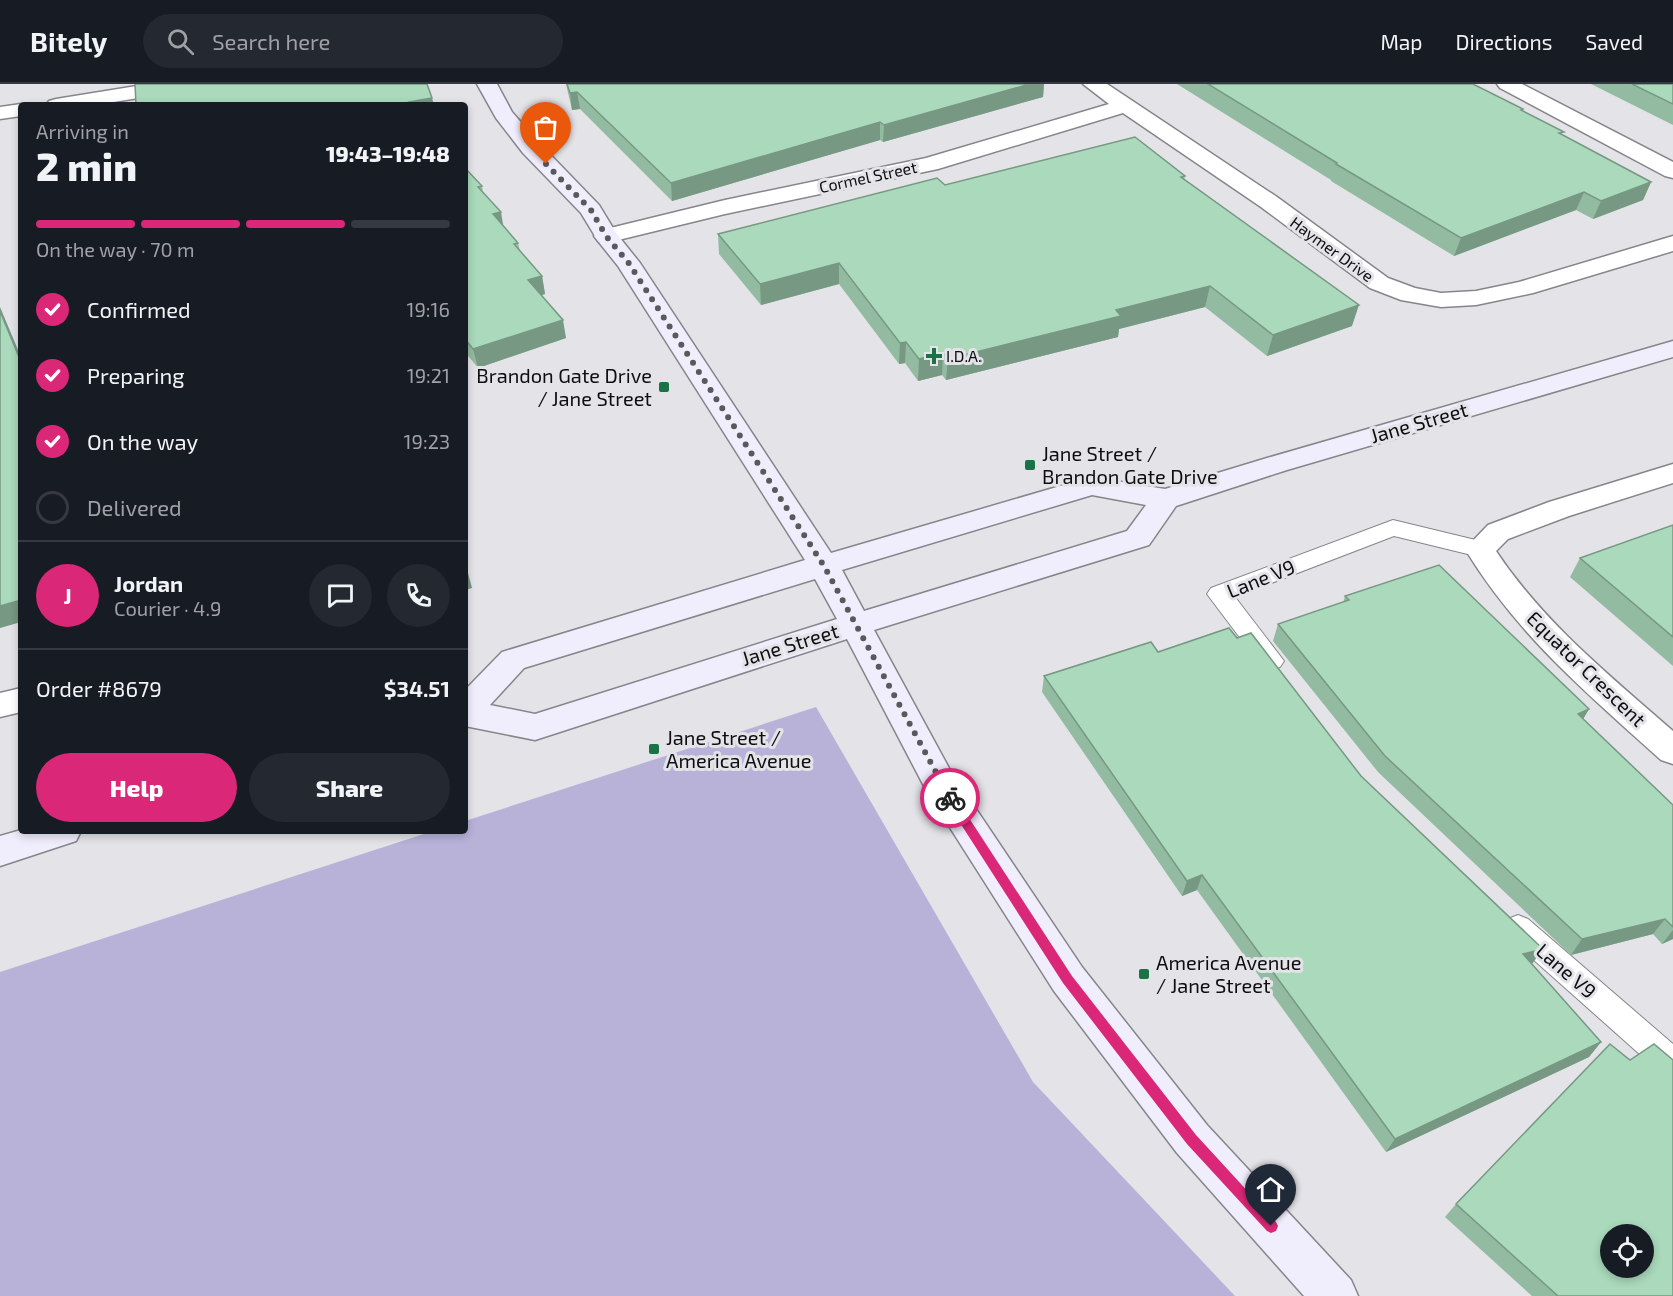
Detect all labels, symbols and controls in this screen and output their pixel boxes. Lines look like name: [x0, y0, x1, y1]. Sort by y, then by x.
search box: [143, 14, 563, 68]
text: Bitely: [30, 24, 107, 58]
icon: search: [164, 25, 197, 58]
text: Search here: [212, 28, 330, 54]
text: Map: [1380, 29, 1423, 54]
text: Directions: [1456, 29, 1552, 54]
text: Saved: [1585, 29, 1643, 54]
pin: [520, 102, 571, 164]
icon: bag: [529, 111, 562, 144]
text: Arriving in: [36, 119, 129, 143]
text: 19:43–19:48: [326, 140, 450, 166]
text: 2 min: [36, 142, 137, 189]
street label: Cormel Street: [817, 157, 919, 196]
street label: Haymer Drive: [1287, 212, 1378, 285]
text: On the way · 70 m: [36, 237, 195, 261]
icon: check: [36, 293, 69, 326]
text: Confirmed: [87, 296, 191, 322]
text: 19:16: [406, 297, 450, 321]
place label: I.D.A.: [946, 346, 982, 365]
marker: I.D.A.: [927, 349, 941, 363]
icon: check: [36, 359, 69, 392]
text: Preparing: [87, 362, 185, 388]
text: 19:21: [407, 363, 450, 387]
place label: Brandon Gate Drive / Jane Street: [476, 363, 652, 410]
marker: Brandon Gate Drive / Jane Street: [657, 380, 671, 394]
street label: Jane Street: [1367, 397, 1471, 447]
icon: check: [36, 425, 69, 458]
text: On the way: [87, 428, 198, 454]
text: 19:23: [404, 429, 450, 453]
place label: Jane Street / Brandon Gate Drive: [1042, 441, 1218, 488]
marker: Jane Street / Brandon Gate Drive: [1023, 458, 1037, 472]
text: Delivered: [87, 494, 182, 520]
street label: Lane V9: [1223, 554, 1298, 603]
button: chat: [309, 564, 372, 627]
button: phone: [387, 564, 450, 627]
text: Jordan: [114, 570, 183, 596]
text: J: [63, 582, 72, 608]
text: Courier · 4.9: [114, 596, 221, 620]
street label: Equator Crescent: [1522, 606, 1651, 731]
street label: Jane Street: [738, 618, 841, 670]
text: Order #8679: [36, 675, 162, 701]
text: $34.51: [384, 675, 450, 701]
place label: Jane Street / America Avenue: [666, 725, 811, 772]
marker: Jane Street / America Avenue: [647, 742, 661, 756]
button: Help: [36, 753, 237, 822]
button: Share: [249, 753, 450, 822]
courier: [920, 768, 980, 828]
icon: bike: [934, 782, 967, 815]
street label: Lane V9: [1532, 938, 1601, 1003]
place label: America Avenue / Jane Street: [1156, 950, 1301, 997]
marker: America Avenue / Jane Street: [1137, 967, 1151, 981]
pin: [1245, 1164, 1296, 1226]
icon: home: [1254, 1173, 1287, 1206]
map controls: [1600, 1224, 1654, 1278]
button: locate: [1600, 1224, 1654, 1278]

